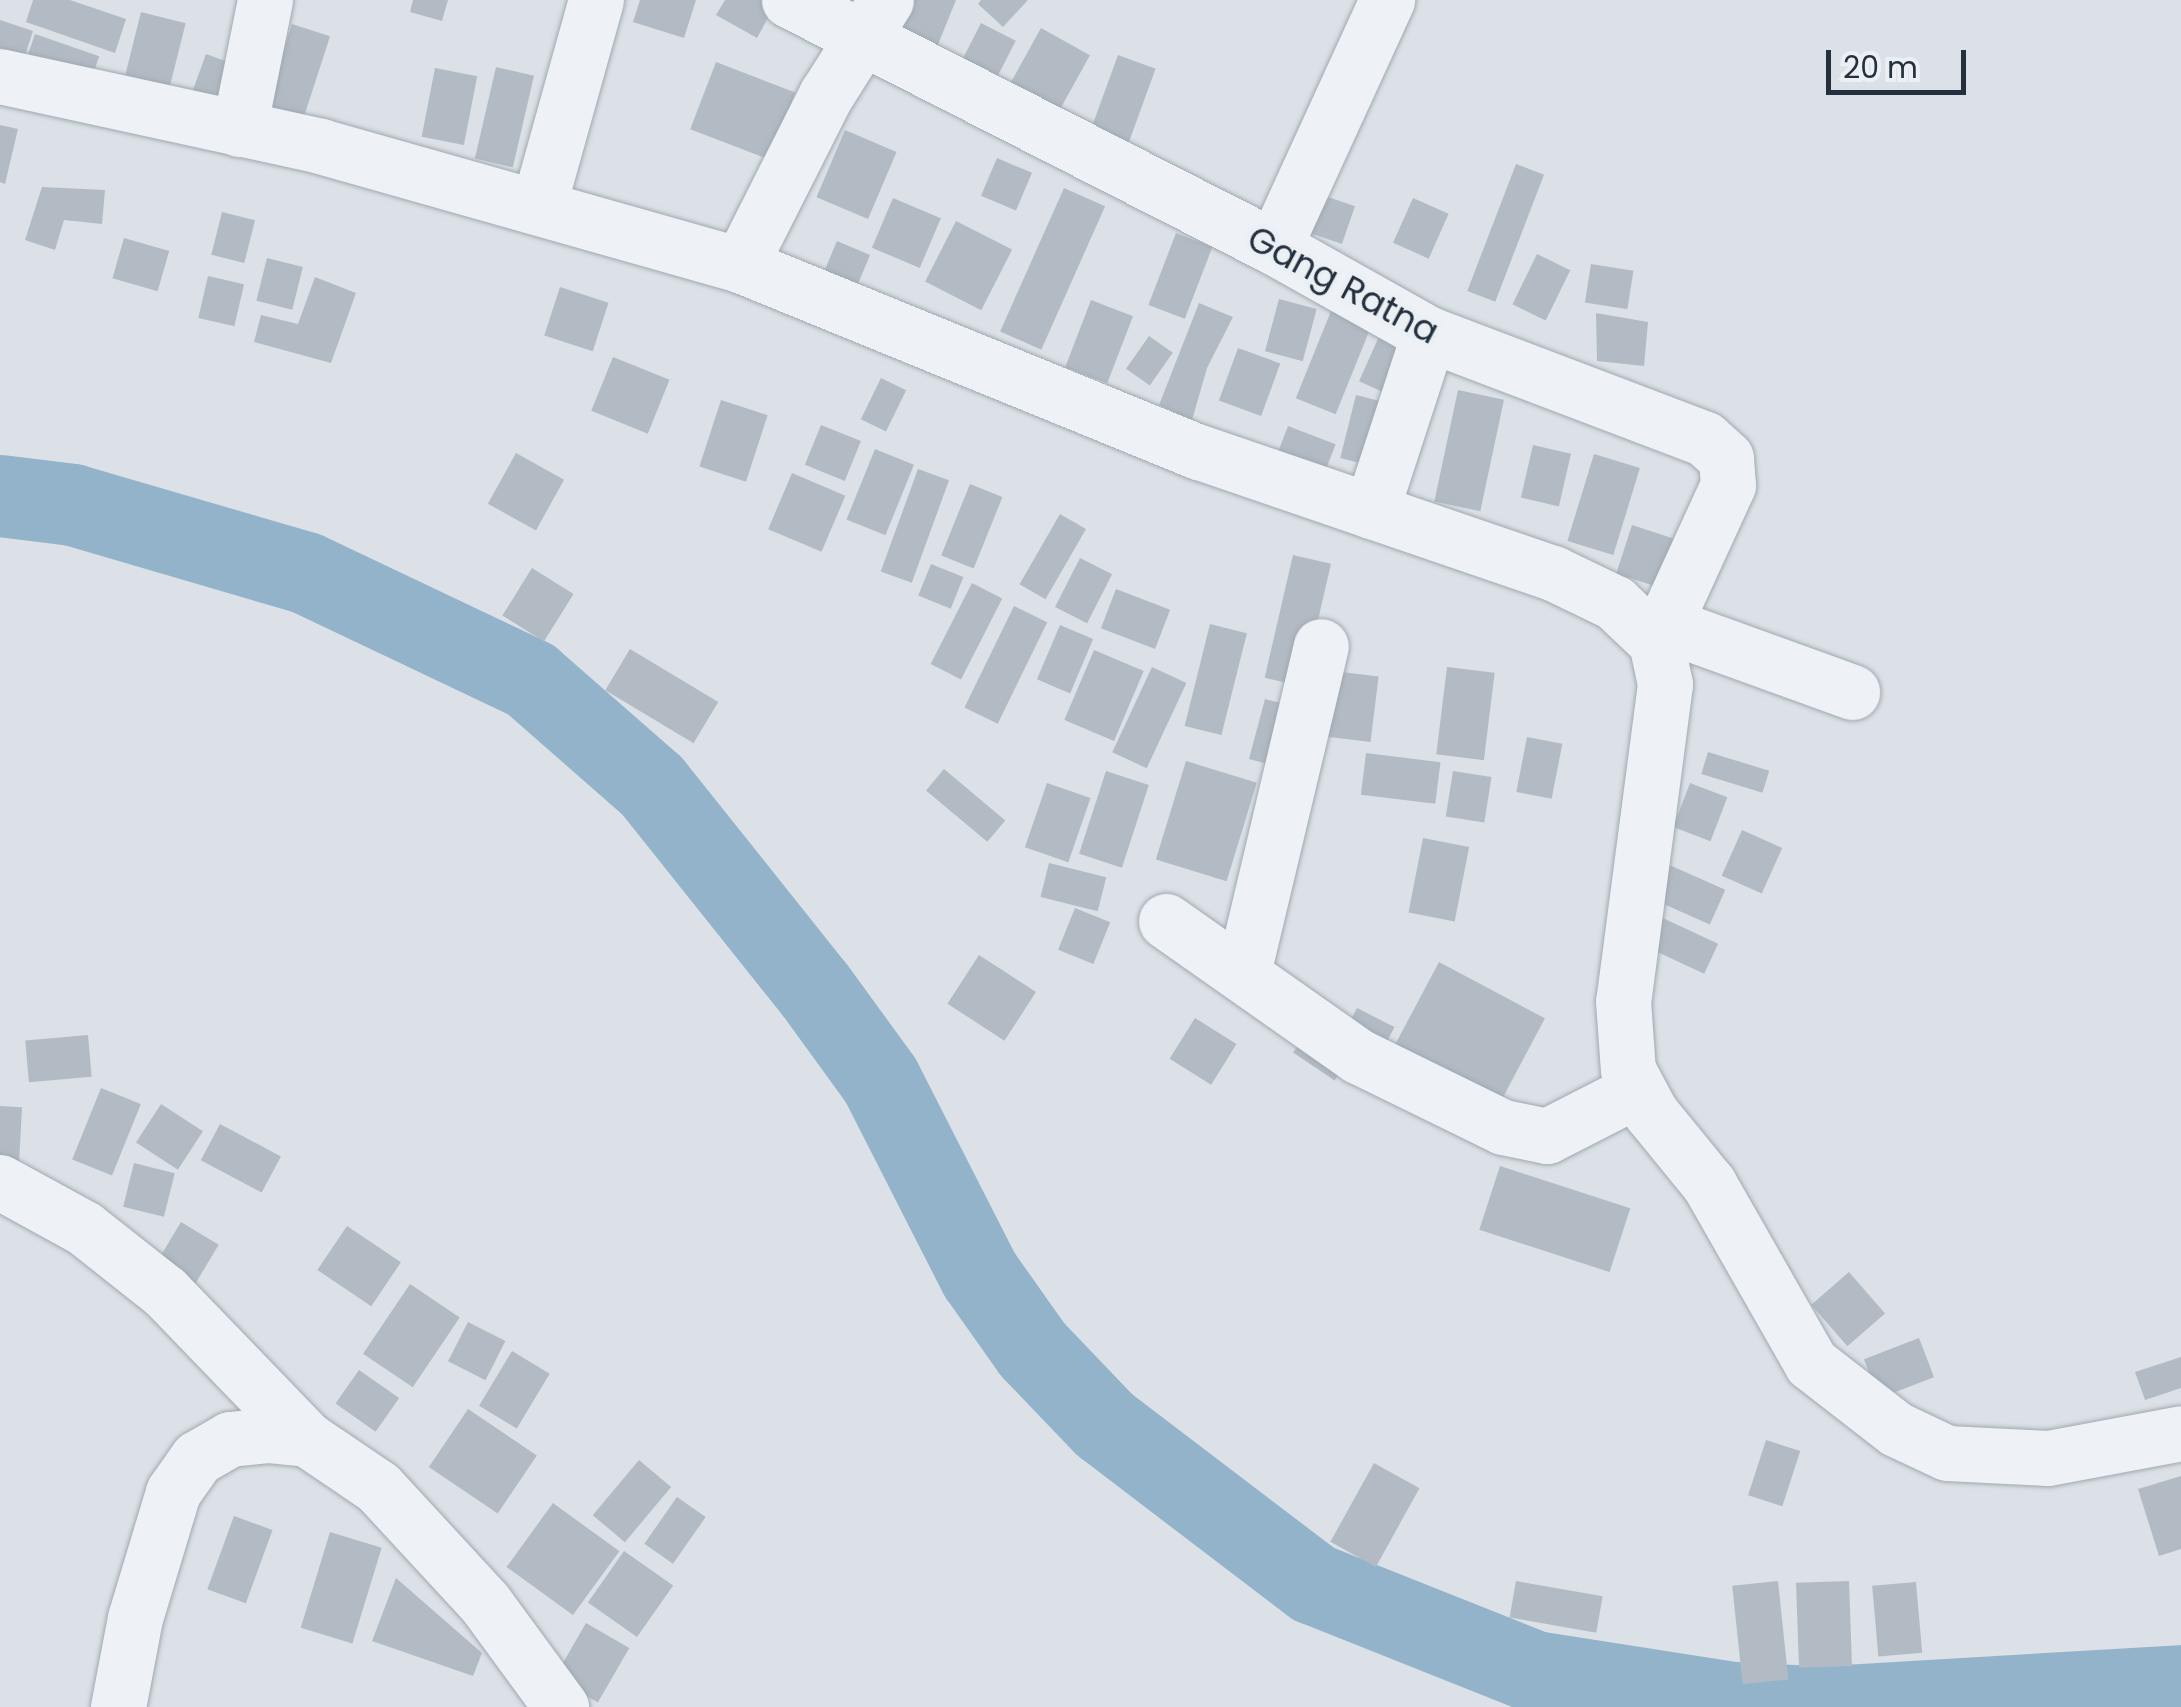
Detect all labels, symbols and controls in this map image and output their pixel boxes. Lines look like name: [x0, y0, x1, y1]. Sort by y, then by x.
scale bar: [1831, 30, 1971, 92]
text: 20 m: [1843, 46, 1918, 89]
street label: Gang Ratna: [1240, 217, 1446, 353]

